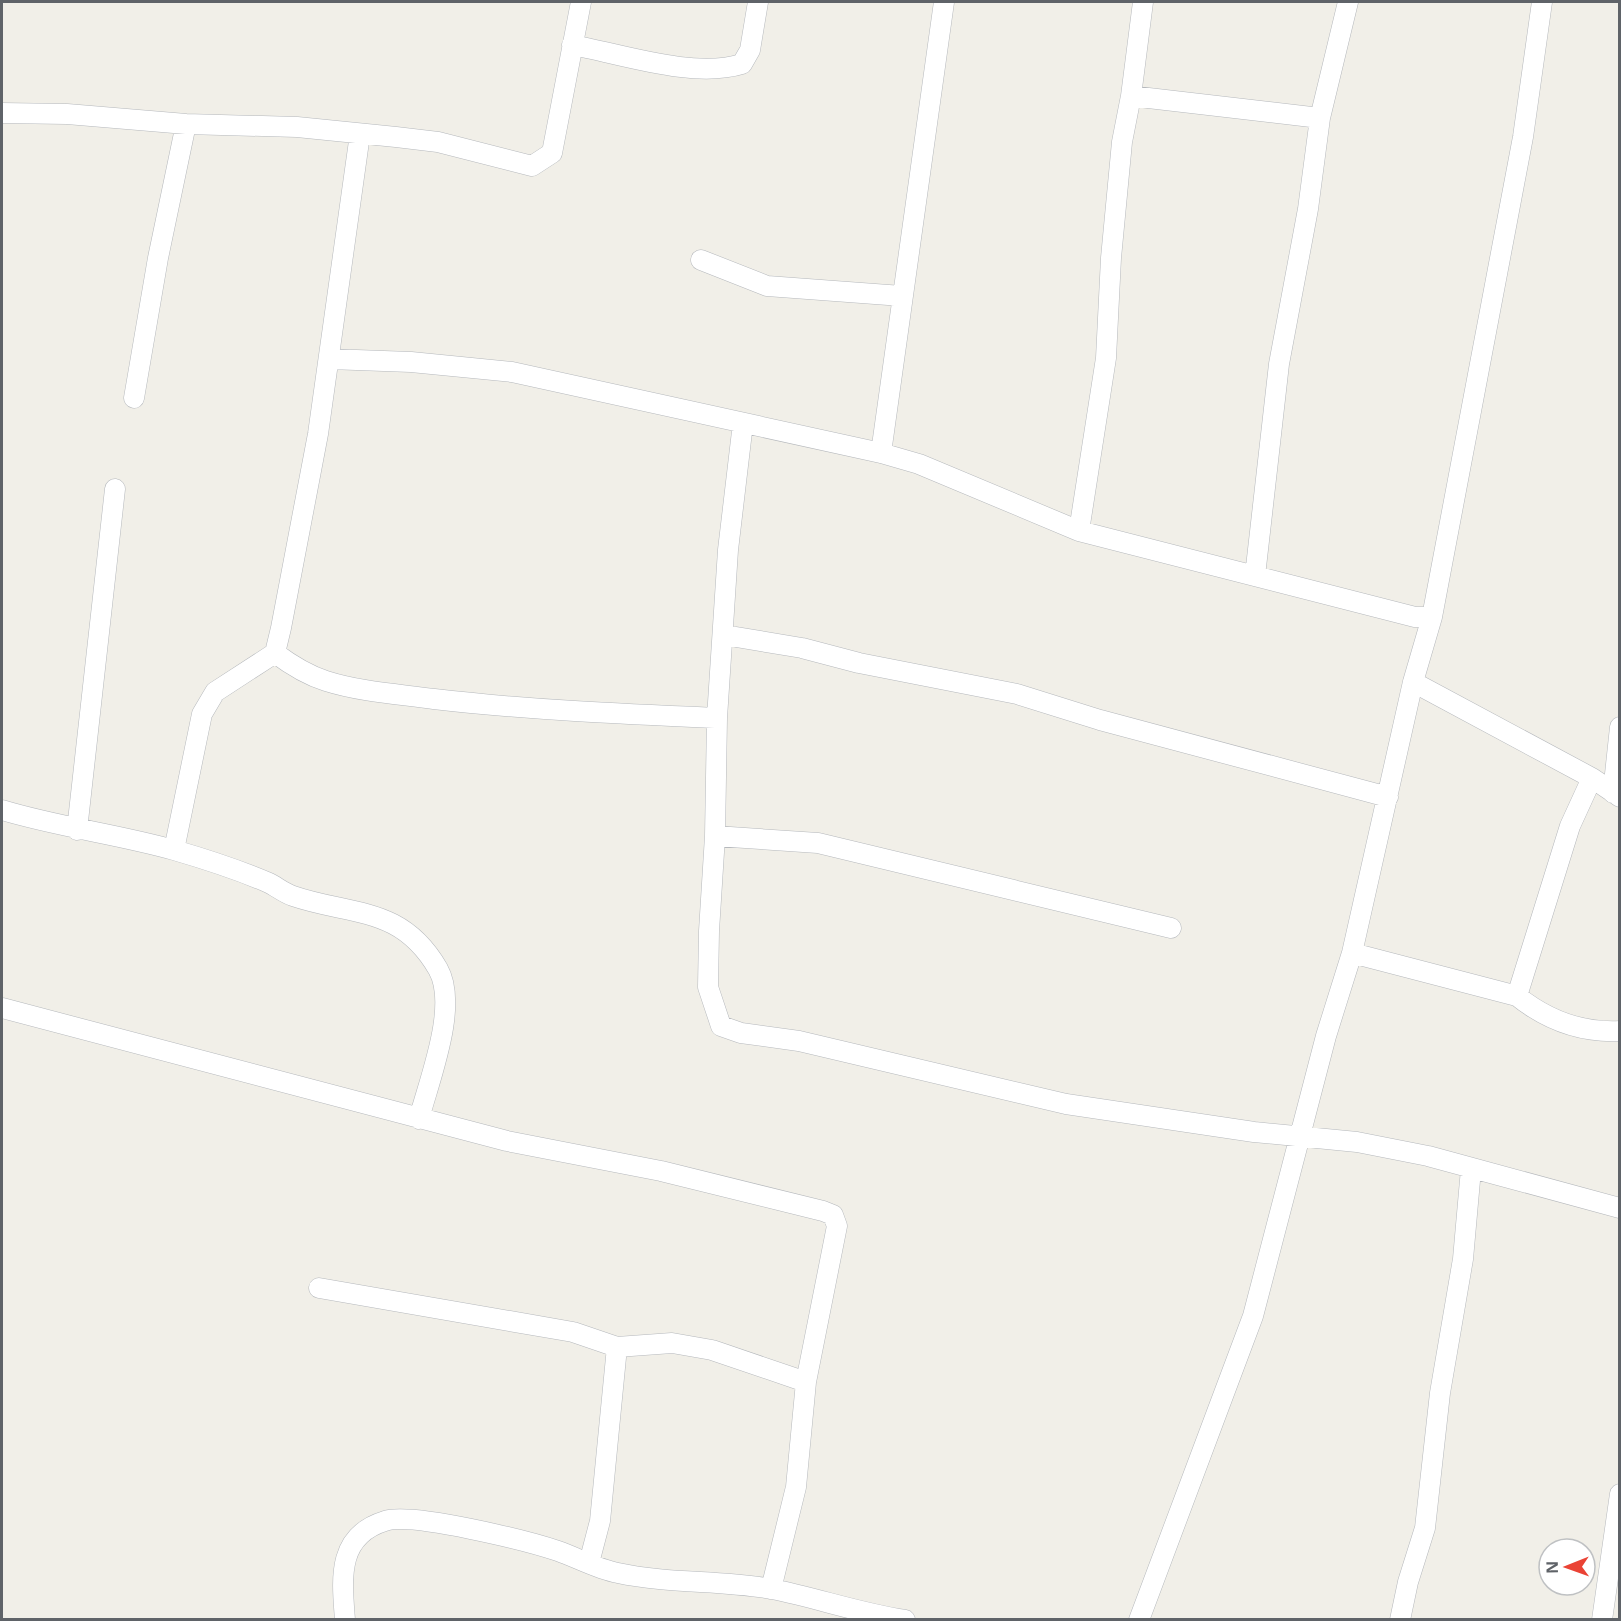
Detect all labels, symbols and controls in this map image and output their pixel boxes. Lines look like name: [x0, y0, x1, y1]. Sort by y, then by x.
north arrow: [1537, 1537, 1597, 1597]
text: N: [1541, 1561, 1563, 1574]

